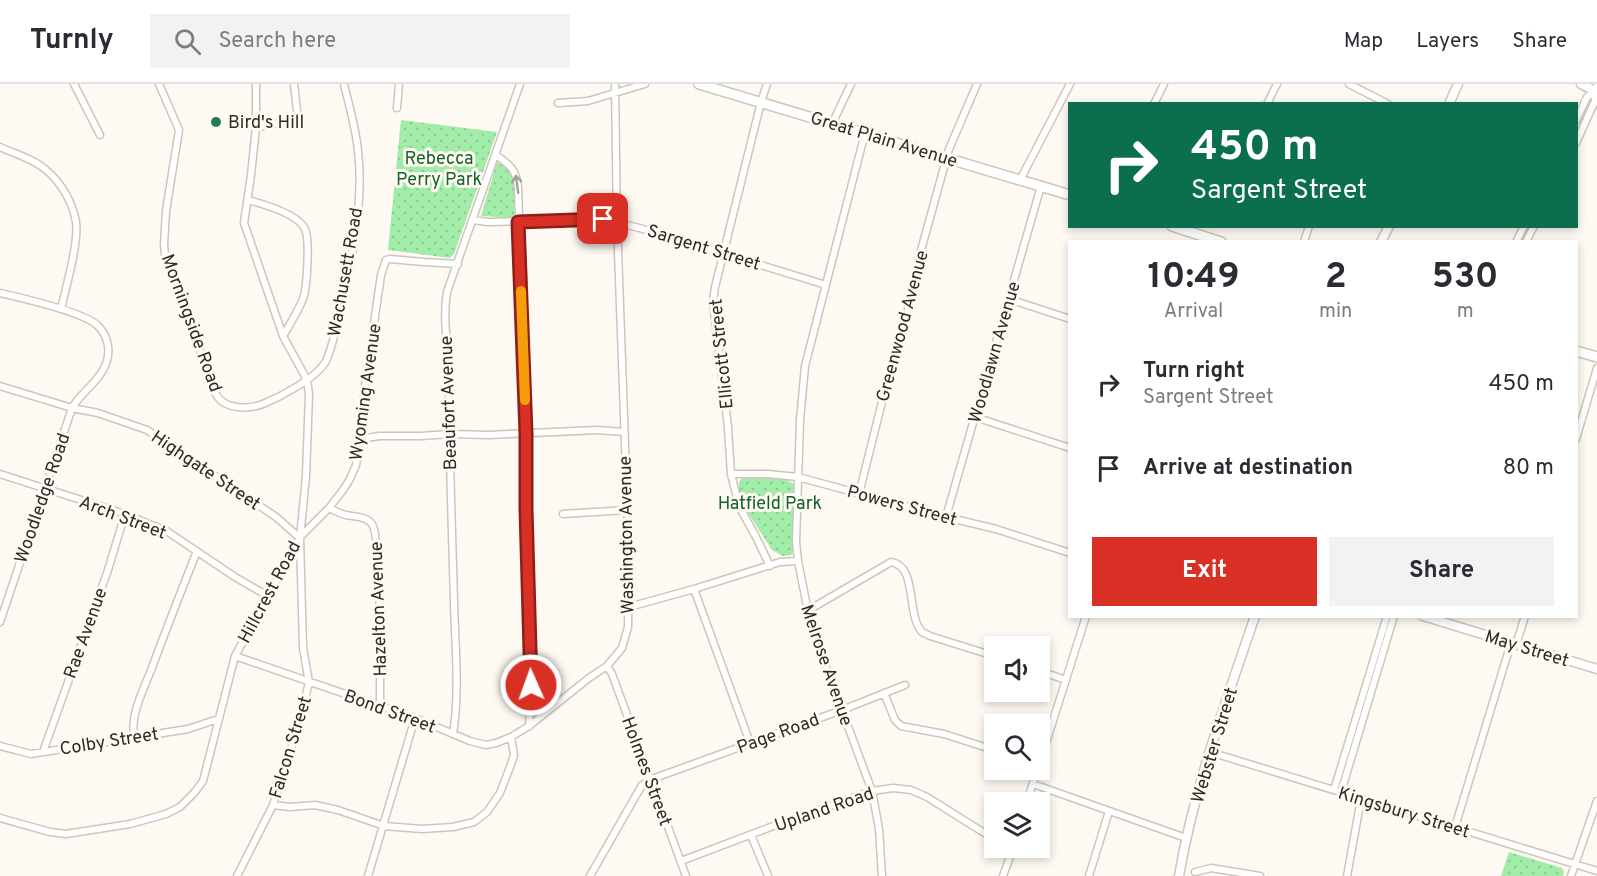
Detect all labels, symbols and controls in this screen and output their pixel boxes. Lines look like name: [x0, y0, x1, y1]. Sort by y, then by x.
search box: [150, 14, 570, 68]
text: Turnly: [30, 23, 114, 59]
icon: search: [171, 25, 204, 58]
text: Search here: [219, 28, 336, 55]
text: Map: [1344, 28, 1383, 55]
text: Layers: [1416, 28, 1479, 55]
text: Share: [1512, 28, 1567, 55]
street label: Great Plain Avenue: [807, 107, 960, 174]
place label: Bird's Hill: [228, 112, 304, 135]
marker: Bird's Hill: [209, 115, 223, 129]
text: 450 m: [1191, 122, 1318, 175]
icon: right: [1092, 126, 1170, 204]
park label: Rebecca Perry Park: [396, 148, 482, 192]
text: Sargent Street: [1191, 174, 1367, 208]
one-way arrow: [511, 175, 522, 194]
pin: [577, 193, 628, 244]
icon: arrive: [586, 202, 619, 235]
street label: Wachusett Road: [324, 206, 369, 339]
street label: Sargent Street: [644, 220, 763, 277]
street label: Greenwood Avenue: [872, 248, 935, 405]
street label: Morningside Road: [155, 251, 226, 396]
text: 10:49: [1147, 255, 1240, 301]
text: 2: [1325, 255, 1347, 301]
text: 530: [1432, 255, 1499, 301]
street label: Woodlawn Avenue: [964, 279, 1027, 426]
street label: Ellicott Street: [705, 297, 740, 410]
text: Arrival: [1164, 299, 1223, 325]
text: min: [1319, 299, 1352, 325]
text: m: [1457, 299, 1474, 325]
street label: Wyoming Avenue: [345, 322, 388, 462]
street label: Beaufort Avenue: [436, 335, 463, 471]
text: Turn right: [1143, 358, 1245, 385]
icon: right: [1092, 368, 1125, 401]
text: 450 m: [1489, 371, 1554, 398]
text: Sargent Street: [1143, 385, 1273, 411]
street label: Highgate Street: [146, 426, 264, 516]
street label: Woodledge Road: [10, 430, 76, 567]
icon: arrive: [1092, 452, 1125, 485]
text: Arrive at destination: [1143, 455, 1353, 482]
text: 80 m: [1503, 455, 1554, 482]
street label: Washington Avenue: [615, 456, 640, 614]
street label: Powers Street: [844, 481, 959, 532]
street label: Arch Street: [76, 491, 169, 546]
park label: Hatfield Park: [718, 493, 822, 516]
button: Exit: [1092, 537, 1317, 606]
button: Share: [1329, 537, 1554, 606]
street label: Hillcrest Road: [234, 538, 307, 648]
street label: Hazelton Avenue: [366, 541, 393, 677]
street label: Rae Avenue: [59, 585, 113, 682]
street label: Melrose Avenue: [794, 602, 857, 729]
street label: May Street: [1482, 626, 1571, 673]
map controls: [984, 636, 1050, 858]
button: sound: [984, 636, 1050, 702]
position arrow: [499, 653, 563, 717]
street label: Bond Street: [340, 685, 439, 740]
street label: Webster Street: [1187, 685, 1244, 806]
street label: Falcon Street: [265, 693, 318, 801]
street label: Page Road: [734, 709, 823, 760]
street label: Holmes Street: [615, 714, 676, 829]
button: search: [984, 714, 1050, 780]
street label: Colby Street: [58, 723, 160, 762]
street label: Upland Road: [772, 783, 877, 838]
street label: Kingsbury Street: [1335, 783, 1472, 844]
button: layers: [984, 792, 1050, 858]

